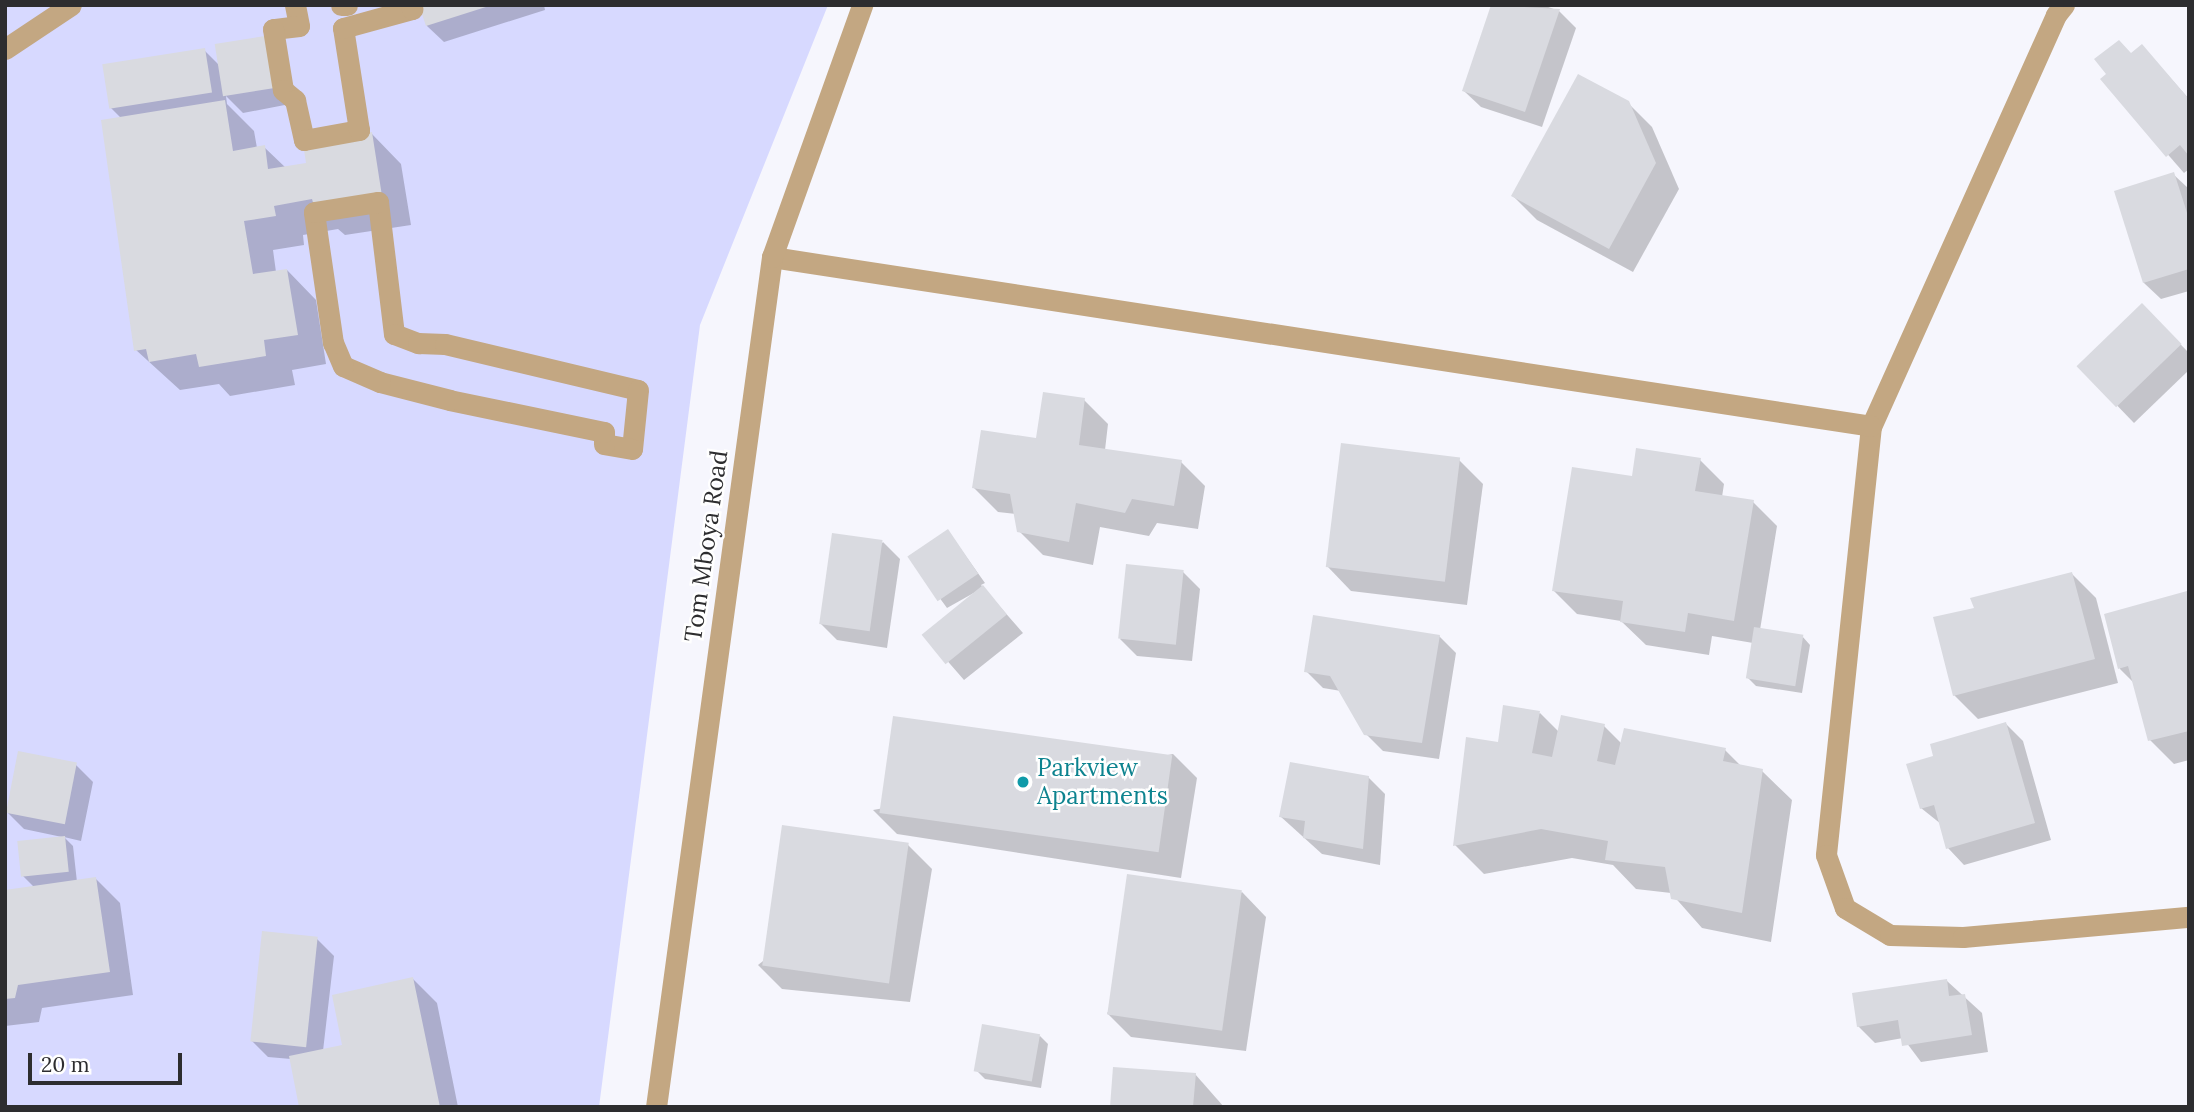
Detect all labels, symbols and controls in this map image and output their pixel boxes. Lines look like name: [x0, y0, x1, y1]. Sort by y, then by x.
street label: Tom Mboya Road: [678, 448, 734, 644]
place label: Parkview Apartments: [1037, 754, 1168, 810]
marker: Parkview Apartments: [1015, 774, 1031, 790]
scale bar: [32, 1038, 186, 1082]
text: 20 m: [41, 1051, 90, 1078]

